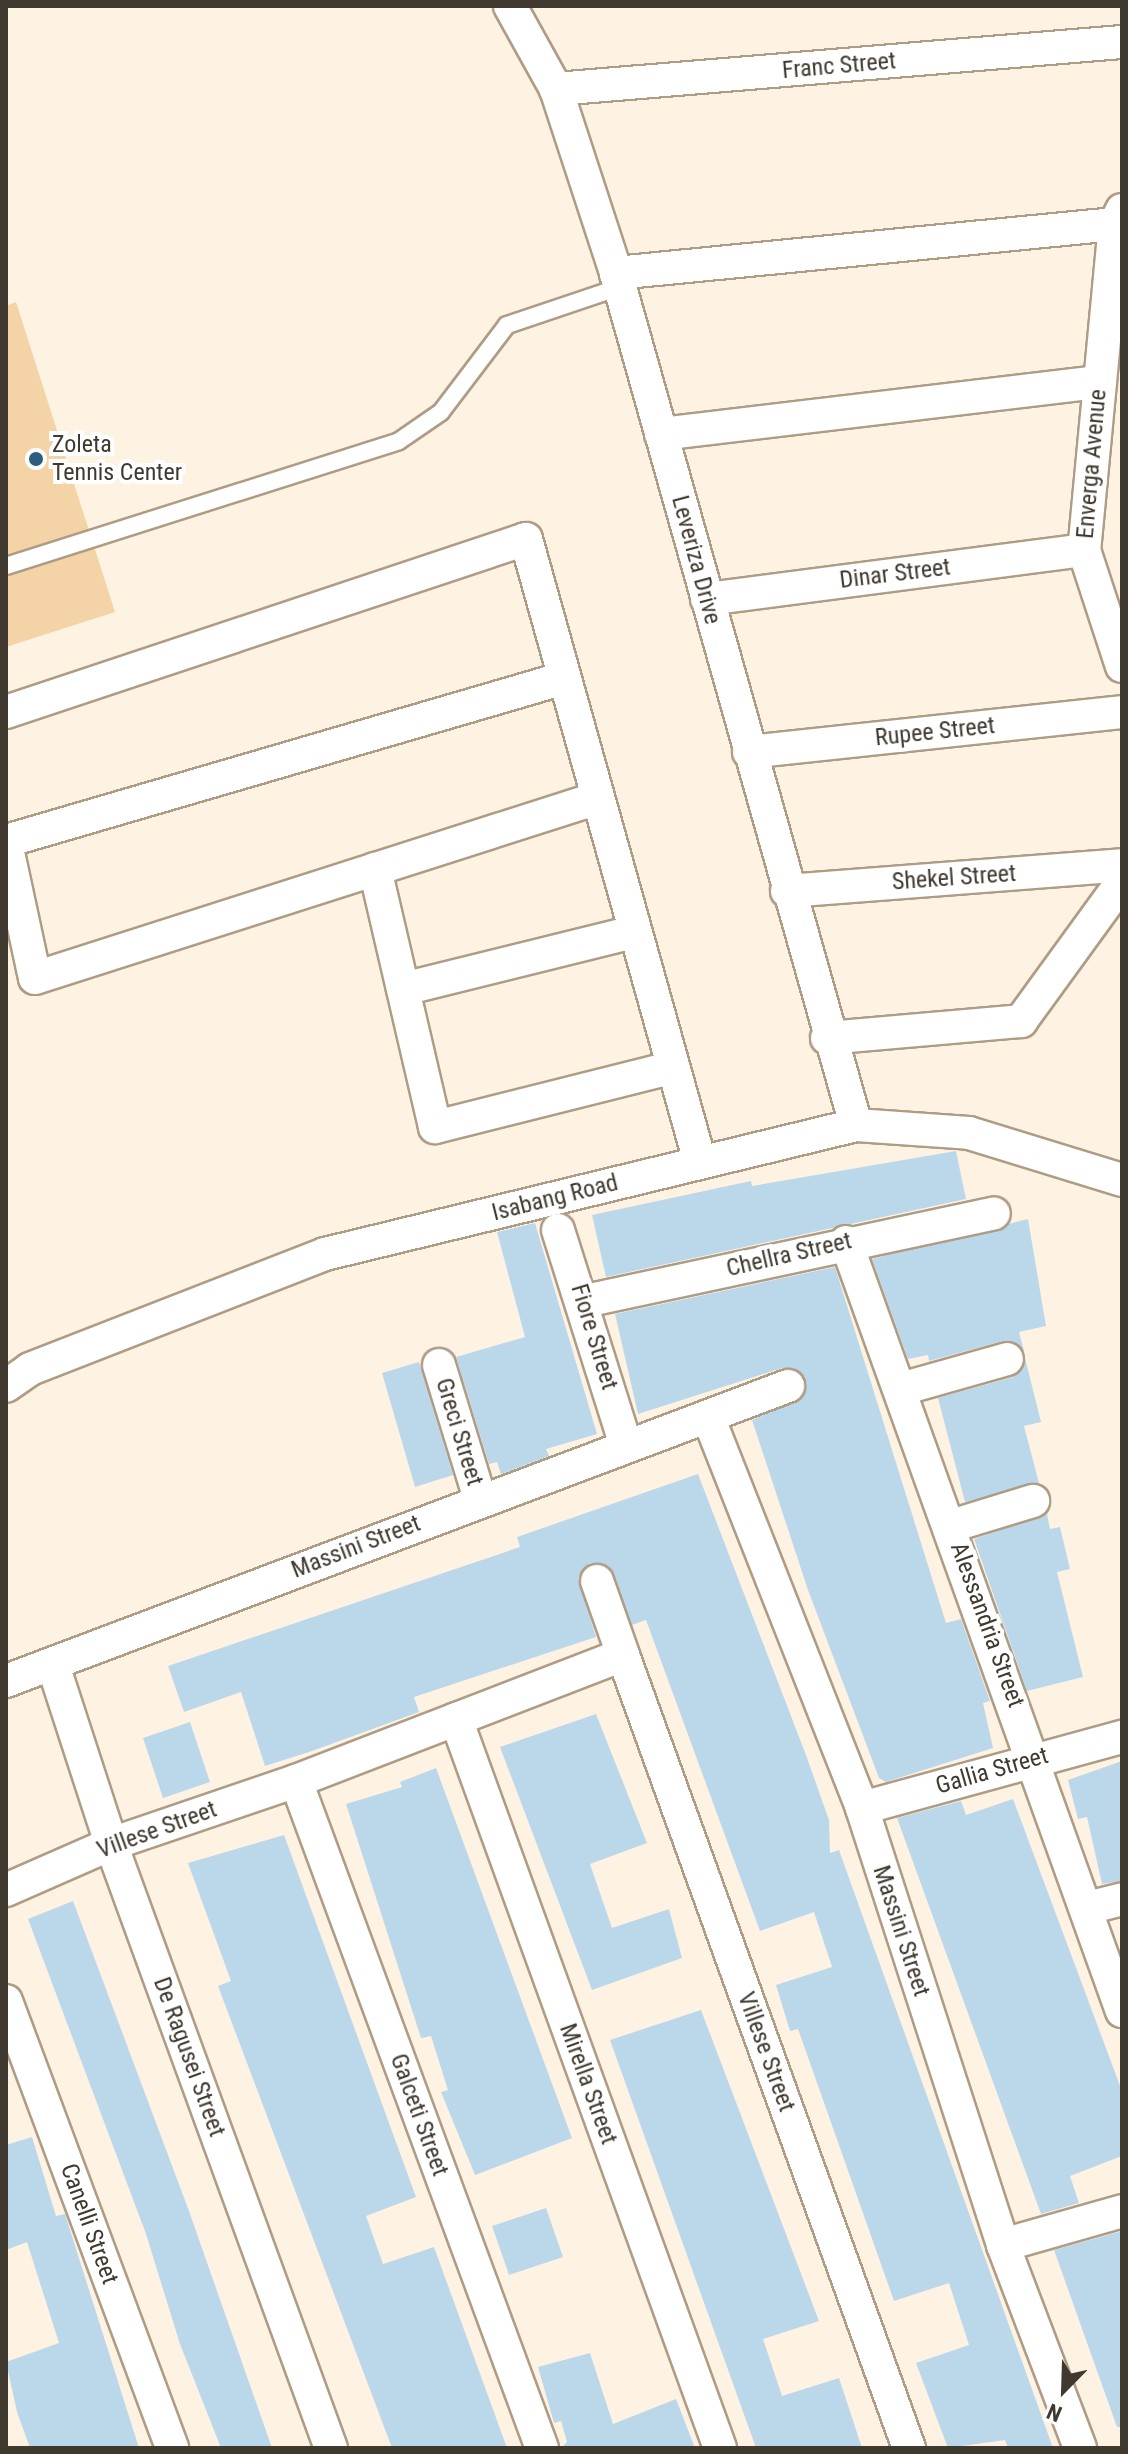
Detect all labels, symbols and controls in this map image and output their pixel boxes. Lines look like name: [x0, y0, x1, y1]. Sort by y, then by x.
street label: Franc Street: [781, 47, 897, 85]
street label: Enverga Avenue: [1071, 388, 1113, 540]
place label: Zoleta Tennis Center: [52, 431, 182, 487]
marker: Zoleta Tennis Center: [27, 450, 45, 468]
street label: Leveriza Drive: [665, 492, 727, 628]
street label: Dinar Street: [838, 553, 952, 595]
street label: Rupee Street: [874, 711, 996, 753]
street label: Shekel Street: [891, 859, 1017, 897]
street label: Isabang Road: [489, 1168, 621, 1228]
street label: Chellra Street: [724, 1227, 854, 1283]
street label: Fiore Street: [564, 1281, 624, 1393]
street label: Greci Street: [429, 1375, 489, 1489]
street label: Massini Street: [287, 1509, 425, 1585]
street label: Alessandria Street: [944, 1539, 1030, 1711]
street label: Gallia Street: [933, 1741, 1051, 1801]
street label: Villese Street: [93, 1795, 221, 1865]
street label: Massini Street: [866, 1862, 936, 2000]
street label: De Ragusei Street: [147, 1973, 231, 2141]
street label: Villese Street: [731, 1988, 801, 2116]
street label: Mirella Street: [553, 2020, 623, 2148]
street label: Galceti Street: [384, 2050, 454, 2180]
street label: Canelli Street: [54, 2160, 124, 2288]
north arrow: [1024, 2350, 1104, 2430]
text: N: [1043, 2398, 1066, 2427]

